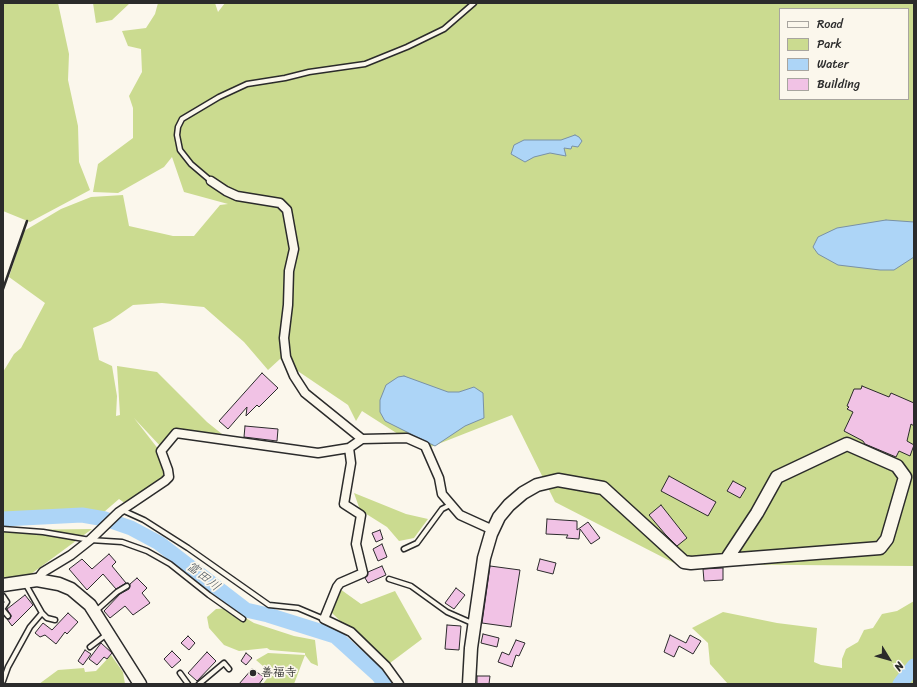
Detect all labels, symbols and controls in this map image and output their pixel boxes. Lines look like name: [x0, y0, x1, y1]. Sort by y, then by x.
legend: [779, 8, 909, 100]
text: Road: [817, 13, 843, 35]
text: Park: [817, 33, 842, 55]
text: Water: [817, 53, 849, 75]
text: Building: [817, 73, 860, 95]
water label: 富田川: [183, 559, 223, 595]
north arrow: [869, 639, 909, 679]
text: N: [889, 658, 909, 675]
place label: 善福寺: [261, 666, 297, 680]
marker: 善福寺: [248, 668, 258, 678]

